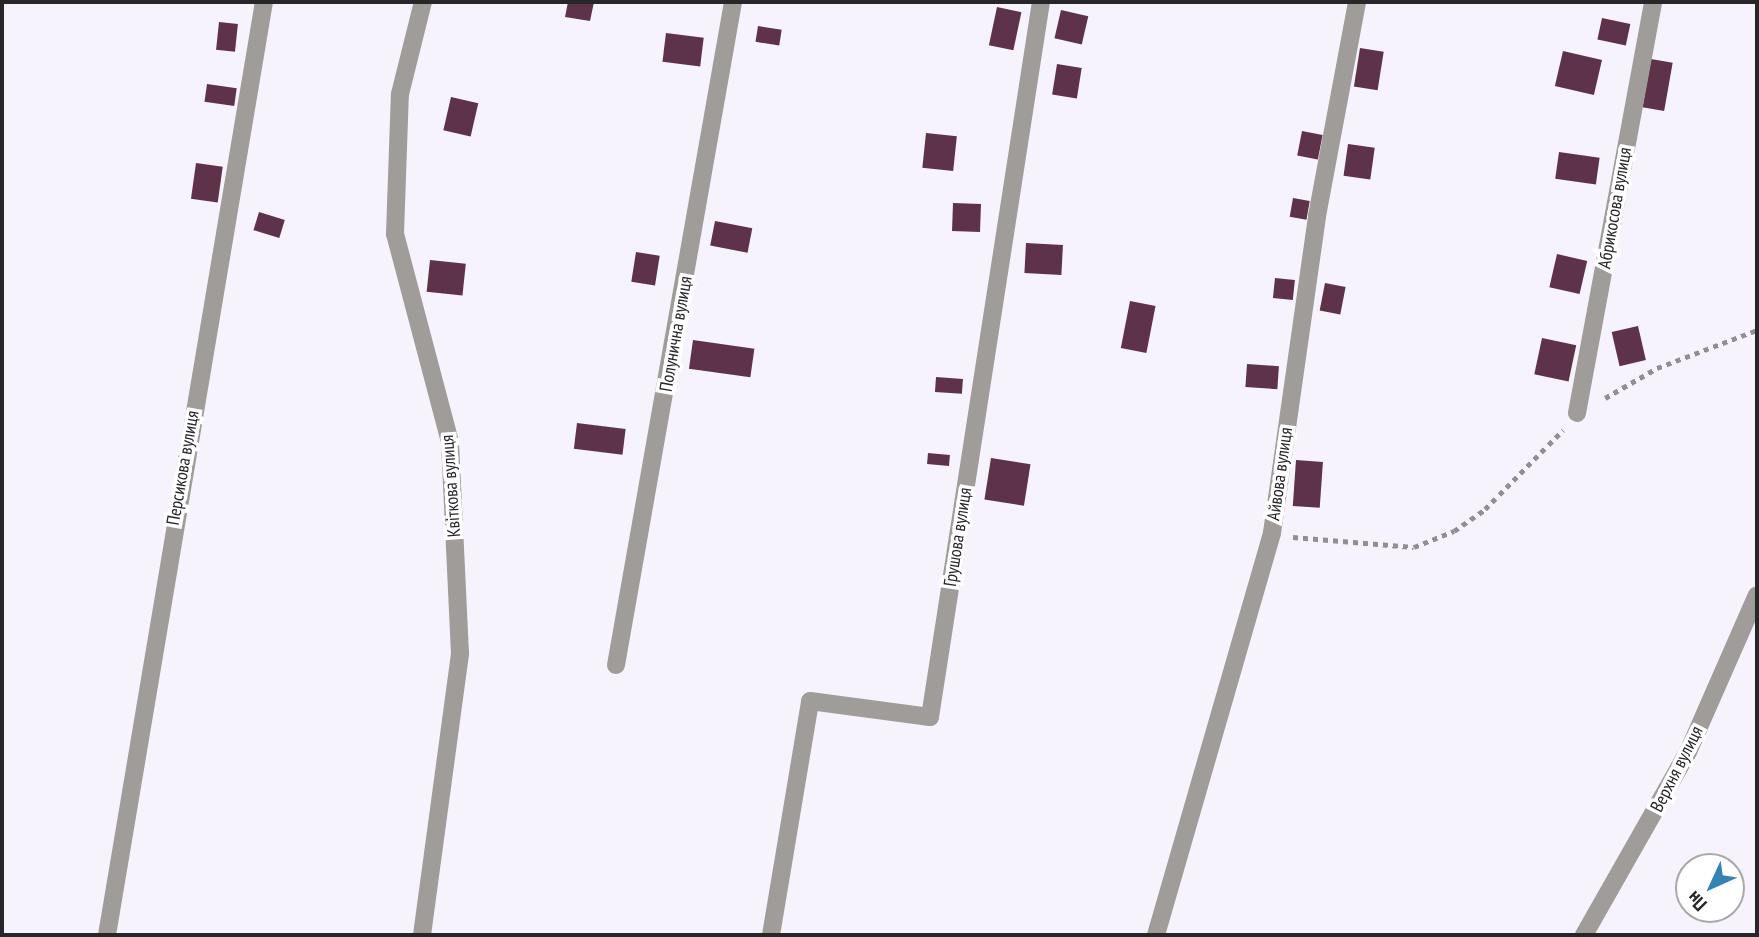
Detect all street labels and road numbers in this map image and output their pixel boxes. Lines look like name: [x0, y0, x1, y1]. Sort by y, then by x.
street label: Абрикосова вулиця: [1594, 146, 1636, 270]
street label: Полунична вулиця: [655, 275, 697, 393]
street label: Персикова вулиця: [162, 409, 204, 527]
street label: Айвова вулиця: [1263, 426, 1297, 522]
street label: Квіткова вулиця: [437, 434, 465, 538]
street label: Грушова вулиця: [940, 486, 976, 588]
street label: Верхня вулиця: [1646, 722, 1708, 816]

